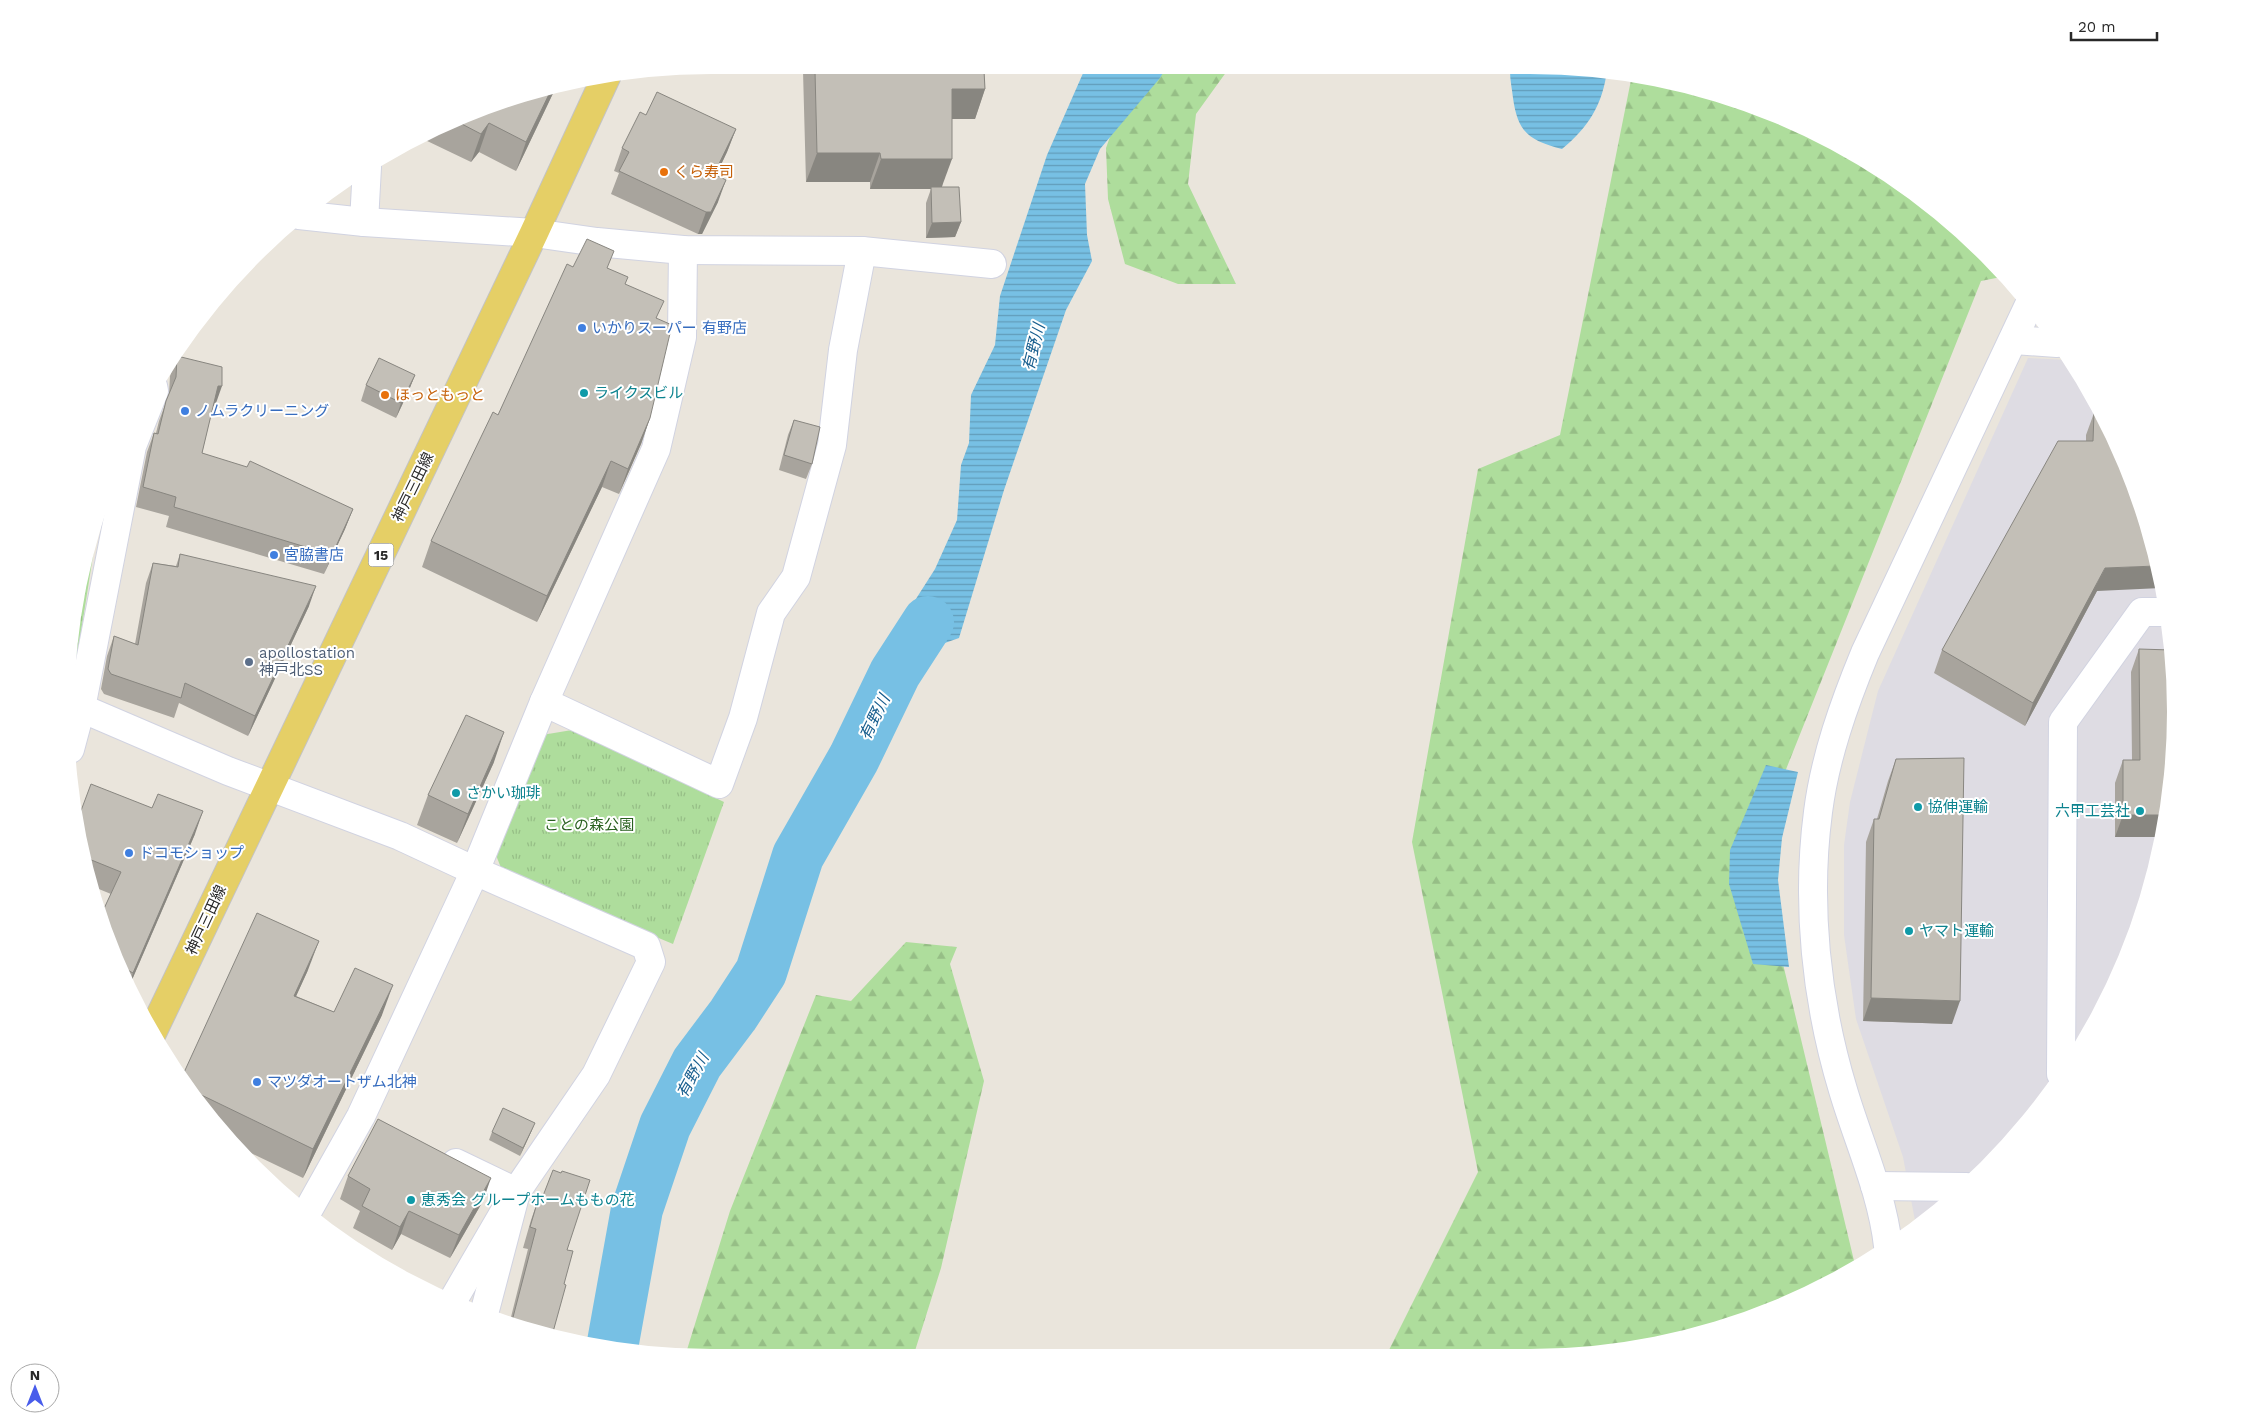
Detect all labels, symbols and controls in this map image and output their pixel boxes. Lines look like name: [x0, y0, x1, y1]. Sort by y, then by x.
scale bar: [2071, 10, 2157, 42]
text: 20 m: [2078, 18, 2116, 36]
place label: くら寿司: [674, 163, 734, 181]
marker: くら寿司: [658, 166, 670, 178]
place label: いかりスーパー 有野店: [592, 319, 747, 337]
water label: 有野川: [1018, 320, 1049, 373]
marker: いかりスーパー 有野店: [576, 322, 588, 334]
place label: ライクスビル: [594, 384, 683, 402]
place label: ほっともっと: [395, 386, 485, 404]
marker: ライクスビル: [578, 387, 590, 399]
marker: ほっともっと: [379, 389, 391, 401]
place label: ノムラクリーニング: [195, 402, 329, 420]
marker: ノムラクリーニング: [179, 405, 191, 417]
street label: 神戸三田線: [388, 449, 438, 525]
road number: 15: [368, 544, 394, 566]
place label: 宮脇書店: [284, 546, 344, 564]
marker: 宮脇書店: [268, 549, 280, 561]
place label: apollostation 神戸北SS: [259, 644, 355, 679]
marker: apollostation 神戸北SS: [243, 656, 255, 668]
water label: 有野川: [855, 690, 894, 743]
place label: さかい珈琲: [466, 784, 541, 802]
marker: さかい珈琲: [450, 787, 462, 799]
place label: 協伸運輸: [1928, 798, 1988, 816]
marker: 協伸運輸: [1912, 801, 1924, 813]
place label: 六甲工芸社: [2055, 802, 2130, 820]
marker: 六甲工芸社: [2134, 805, 2146, 817]
park label: ことの森公園: [544, 816, 634, 834]
place label: ドコモショップ: [139, 844, 244, 862]
marker: ドコモショップ: [123, 847, 135, 859]
street label: 神戸三田線: [182, 882, 230, 958]
place label: ヤマト運輸: [1919, 922, 1994, 940]
marker: ヤマト運輸: [1903, 925, 1915, 937]
water label: 有野川: [672, 1048, 713, 1101]
place label: マツダオートザム北神: [267, 1073, 417, 1091]
marker: マツダオートザム北神: [251, 1076, 263, 1088]
place label: 恵秀会 グループホームももの花: [421, 1191, 635, 1209]
marker: 恵秀会 グループホームももの花: [405, 1194, 417, 1206]
north arrow: [10, 1363, 60, 1413]
text: N: [30, 1367, 40, 1383]

